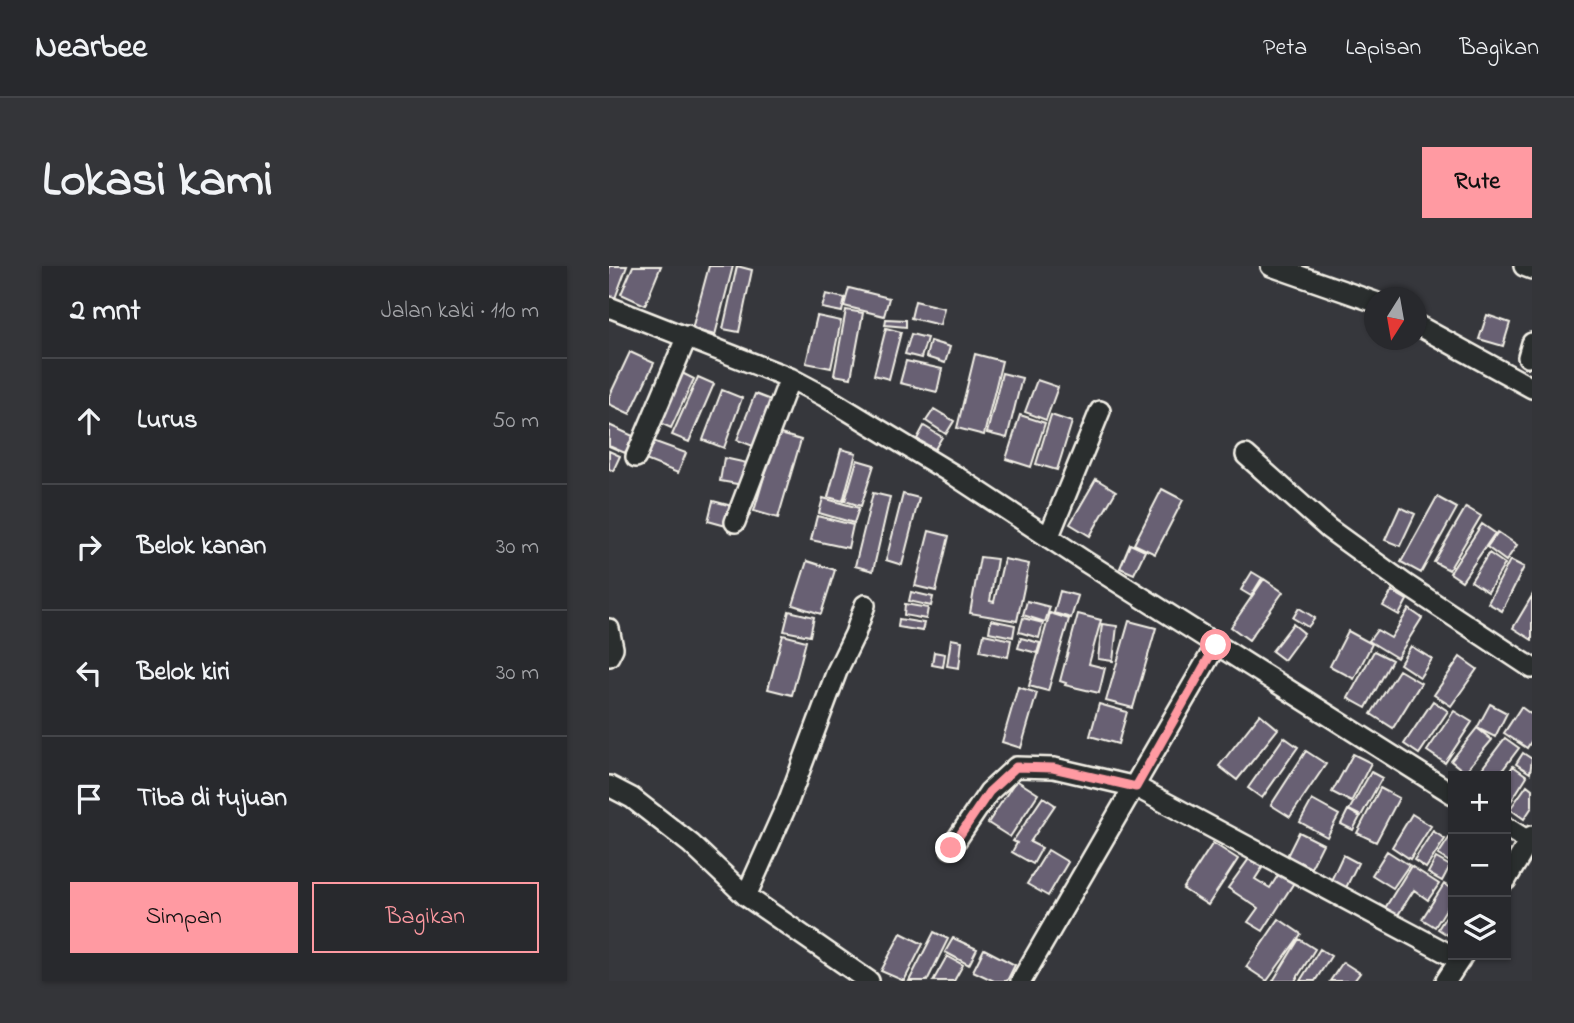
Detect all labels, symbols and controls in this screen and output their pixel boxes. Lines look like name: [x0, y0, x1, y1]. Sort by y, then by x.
text: Nearbee: [35, 24, 147, 72]
text: Peta: [1263, 31, 1307, 66]
text: Lapisan: [1345, 31, 1421, 66]
text: Bagikan: [1459, 31, 1539, 66]
text: Lokasi kami: [42, 146, 273, 218]
button: Rute: [1422, 147, 1532, 218]
north arrow: [1364, 287, 1427, 350]
text: 2 mnt: [70, 290, 141, 334]
text: Jalan kaki · 110 m: [381, 295, 539, 328]
icon: ahead: [70, 402, 108, 440]
text: Lurus: [137, 402, 198, 440]
text: 50 m: [492, 405, 539, 438]
icon: right: [70, 528, 108, 566]
text: Belok kanan: [137, 528, 266, 566]
text: 30 m: [496, 531, 539, 564]
route start: [1200, 629, 1231, 660]
icon: left: [70, 654, 108, 692]
text: Belok kiri: [137, 654, 230, 692]
text: 30 m: [496, 657, 539, 690]
map controls: [1448, 771, 1511, 960]
button: +: [1448, 771, 1511, 834]
icon: arrive: [70, 780, 108, 818]
text: Tiba di tujuan: [137, 780, 287, 818]
route end: [935, 832, 966, 863]
button: −: [1448, 834, 1511, 897]
button: Simpan: [70, 882, 298, 953]
button: Bagikan: [312, 882, 539, 953]
button: layers: [1448, 897, 1511, 960]

